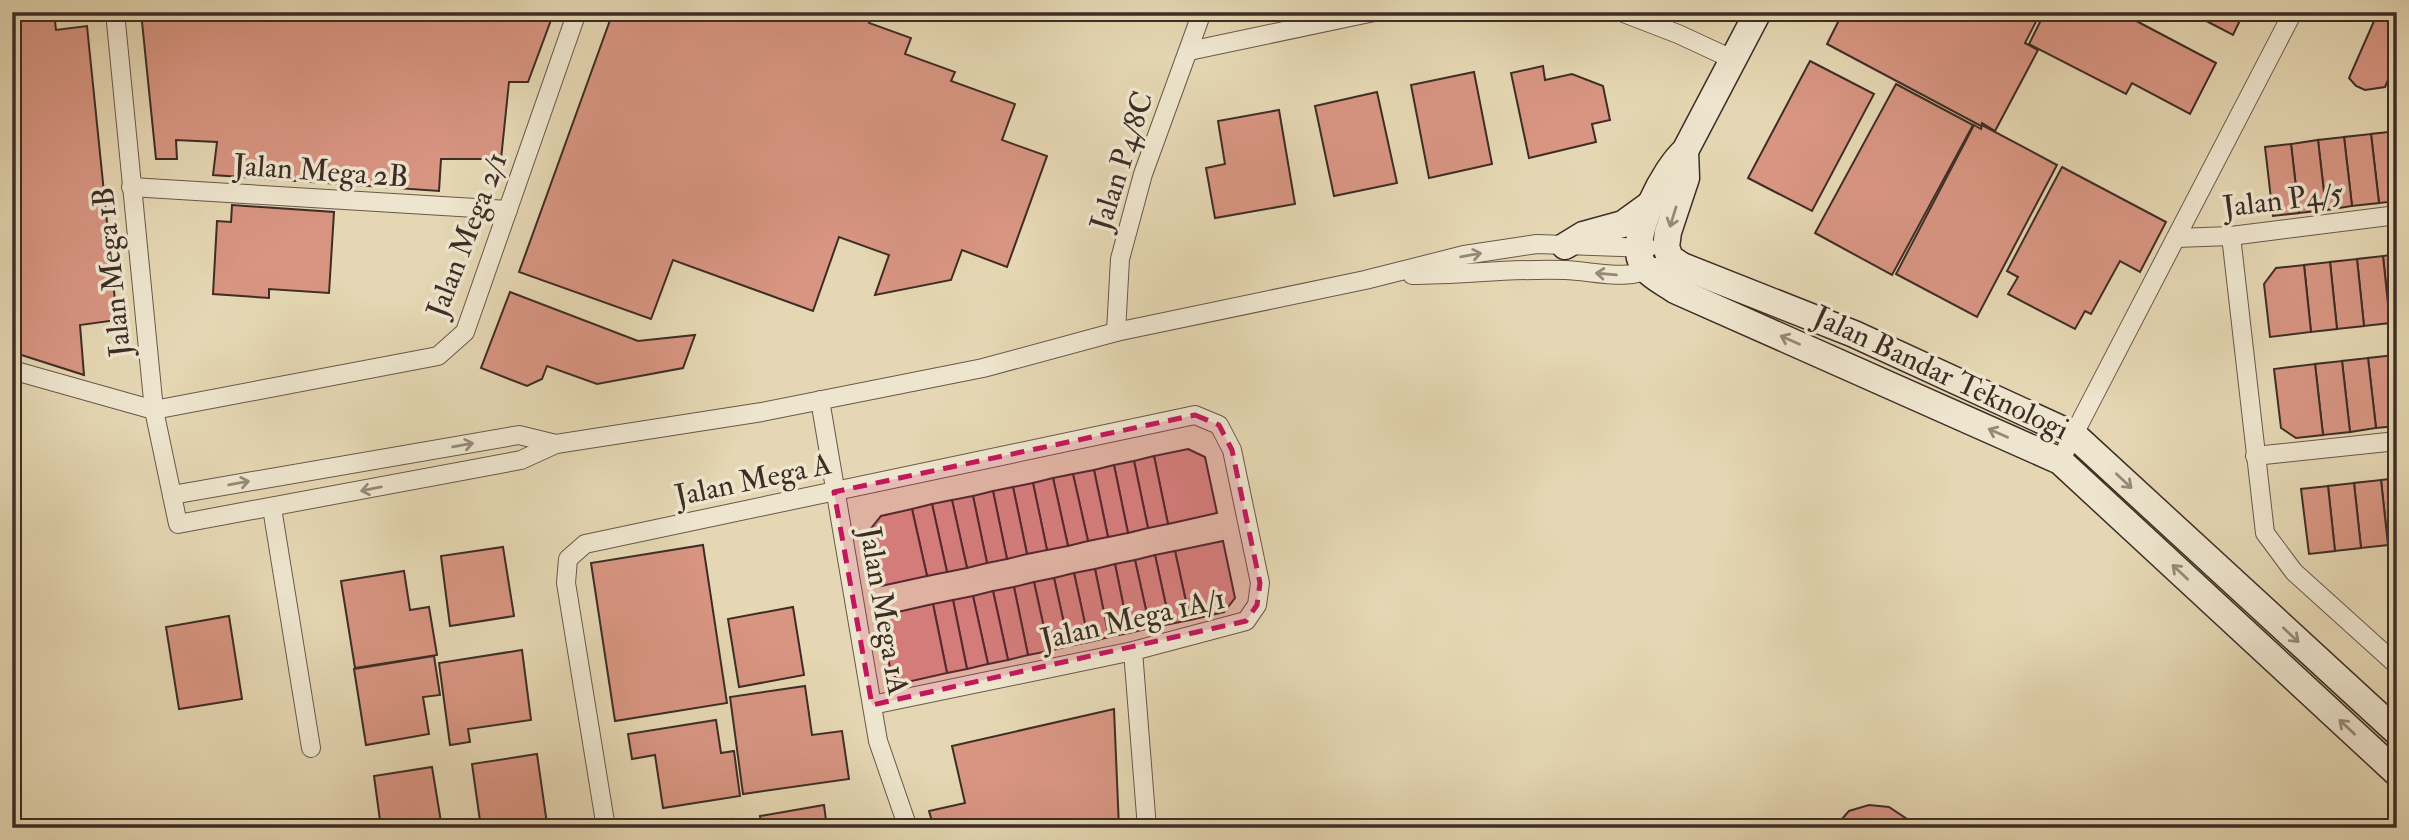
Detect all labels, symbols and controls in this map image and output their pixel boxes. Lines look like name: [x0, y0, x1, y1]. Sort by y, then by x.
street label: Jalan P4/8C: [1082, 87, 1162, 236]
street label: Jalan Mega 2B: [231, 146, 410, 196]
street label: Jalan Mega 2/1: [418, 147, 515, 324]
street label: Jalan P4/5: [2220, 174, 2346, 226]
street label: Jalan Mega 1B: [85, 185, 139, 360]
one-way arrow: [1665, 206, 1678, 228]
one-way arrow: [1459, 247, 1482, 261]
one-way arrow: [1595, 267, 1618, 280]
street label: Jalan Bandar Teknologi: [1807, 297, 2074, 448]
one-way arrow: [1780, 333, 1801, 346]
one-way arrow: [1987, 426, 2009, 439]
one-way arrow: [452, 438, 474, 451]
street label: Jalan Mega A: [670, 445, 835, 515]
one-way arrow: [2115, 473, 2132, 490]
one-way arrow: [227, 476, 250, 490]
one-way arrow: [360, 482, 383, 496]
street label: Jalan Mega 1A: [851, 523, 917, 698]
one-way arrow: [2171, 564, 2189, 580]
street label: Jalan Mega 1A/1: [1036, 580, 1229, 658]
one-way arrow: [2282, 627, 2299, 644]
one-way arrow: [2339, 718, 2356, 735]

